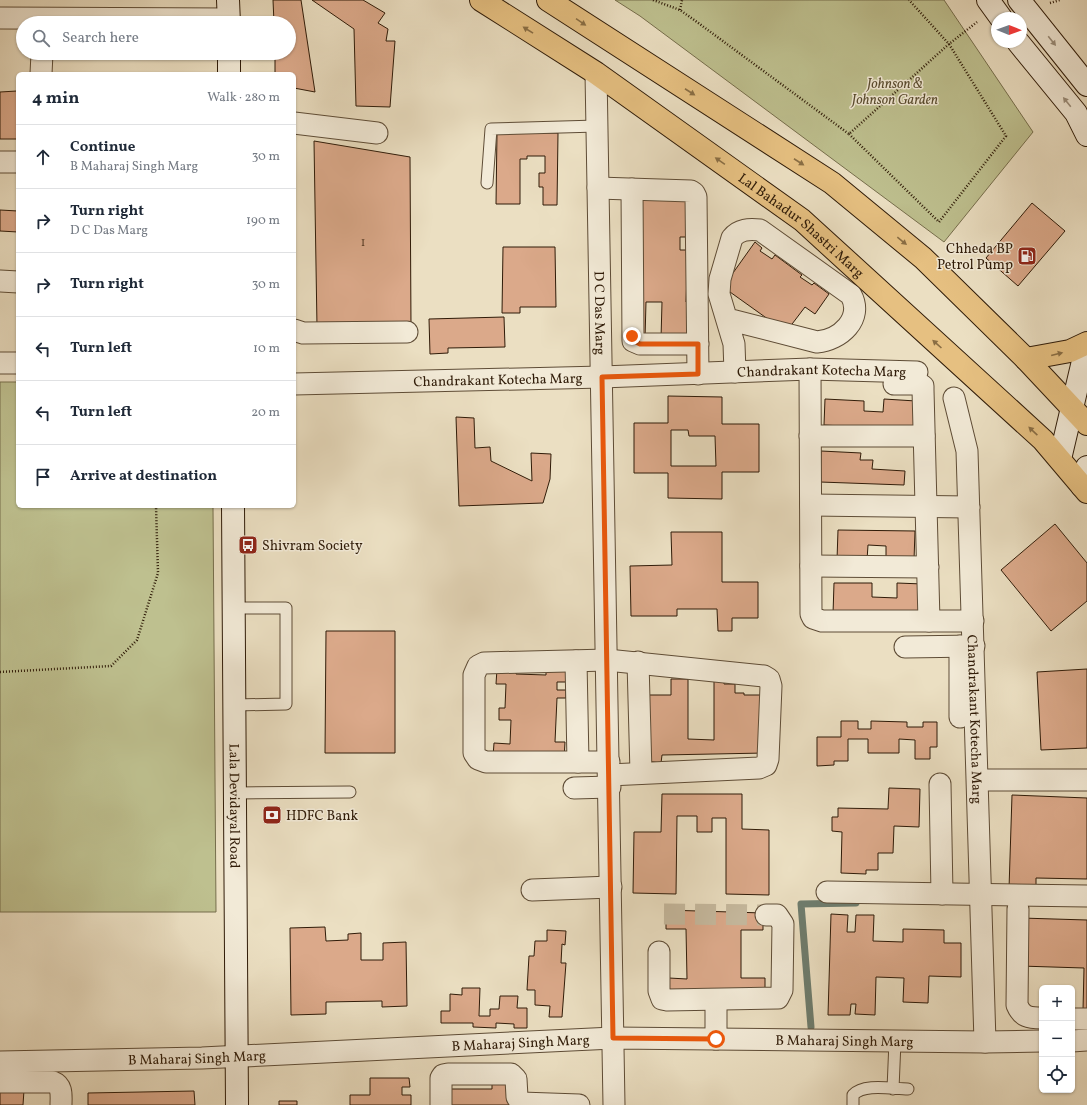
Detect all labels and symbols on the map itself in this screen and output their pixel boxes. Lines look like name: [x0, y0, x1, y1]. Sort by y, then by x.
north arrow: [991, 12, 1027, 48]
one-way arrow: [575, 18, 586, 25]
one-way arrow: [522, 26, 534, 33]
one-way arrow: [1047, 36, 1056, 47]
park label: Johnson & Johnson Garden: [850, 75, 938, 110]
one-way arrow: [685, 88, 695, 96]
one-way arrow: [1063, 97, 1071, 107]
one-way arrow: [715, 157, 725, 165]
one-way arrow: [794, 158, 804, 166]
street label: Lal Bahadur Shastri Marg: [734, 169, 868, 283]
house number: 1: [361, 235, 365, 251]
one-way arrow: [897, 237, 908, 246]
place label: Chheda BP Petrol Pump: [937, 240, 1013, 275]
fuel station icon: Chheda BP Petrol Pump: [1016, 245, 1038, 267]
street label: D C Das Marg: [588, 271, 609, 355]
route end: [623, 327, 641, 345]
one-way arrow: [932, 339, 942, 348]
one-way arrow: [1051, 351, 1063, 357]
street label: Chandrakant Kotecha Marg: [737, 361, 907, 383]
street label: Chandrakant Kotecha Marg: [413, 369, 583, 392]
one-way arrow: [1028, 427, 1038, 436]
bus stop icon: Shivram Society: [237, 534, 259, 556]
place label: Shivram Society: [262, 537, 363, 556]
street label: Chandrakant Kotecha Marg: [962, 634, 986, 804]
street label: Lala Devidayal Road: [224, 744, 243, 869]
bank icon: HDFC Bank: [261, 804, 283, 826]
place label: HDFC Bank: [286, 807, 359, 826]
route start: [707, 1030, 725, 1048]
street label: B Maharaj Singh Marg: [451, 1031, 590, 1057]
street label: B Maharaj Singh Marg: [775, 1032, 914, 1052]
street label: B Maharaj Singh Marg: [128, 1047, 267, 1070]

